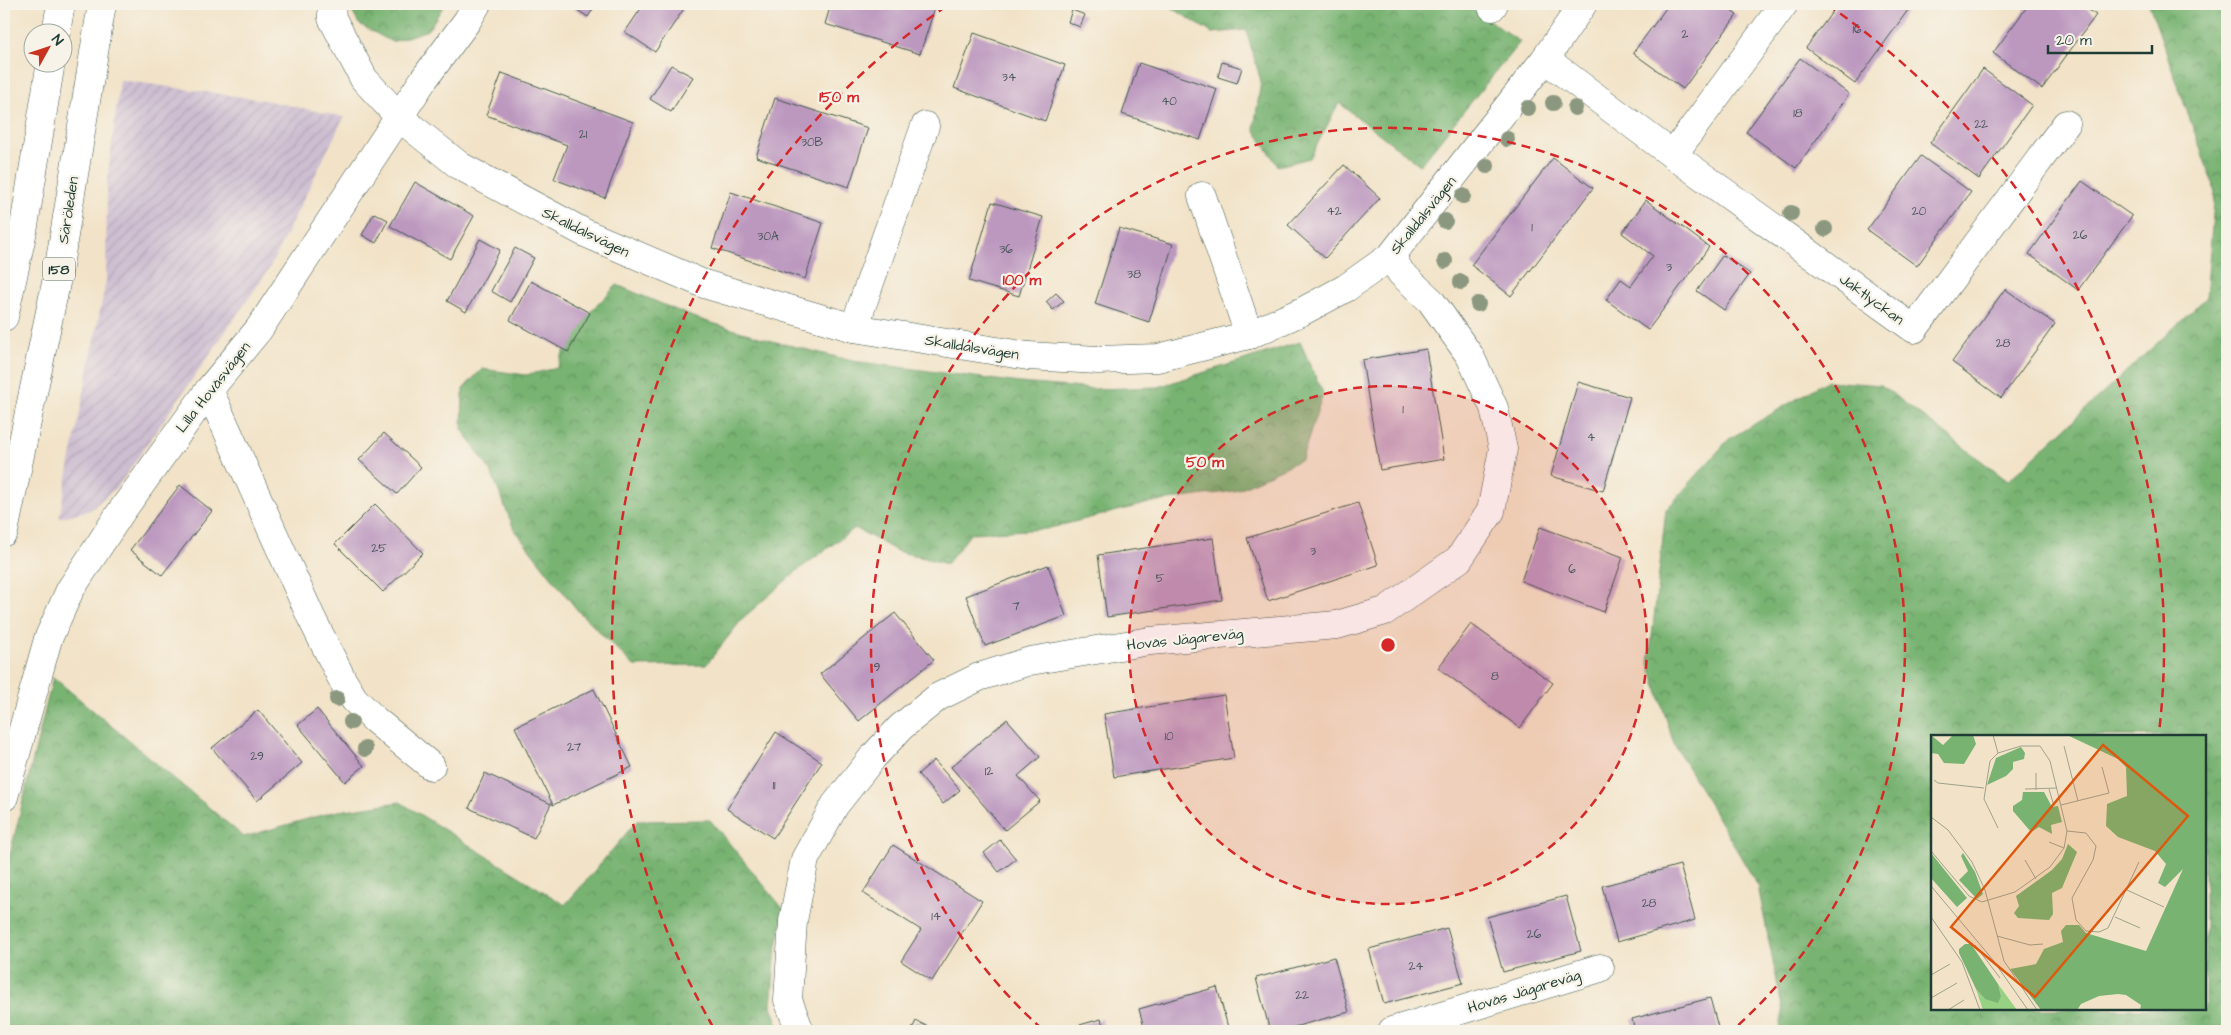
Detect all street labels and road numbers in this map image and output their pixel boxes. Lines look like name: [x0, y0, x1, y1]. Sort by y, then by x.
street label: Skalldalsvägen: [1385, 171, 1463, 260]
street label: Säröleden: [53, 174, 84, 245]
street label: Skalldalsvägen: [538, 202, 634, 264]
road number: 158: [43, 258, 75, 280]
street label: Jaktlyckan: [1834, 269, 1909, 331]
street label: Skalldalsvägen: [923, 330, 1021, 366]
street label: Lilla Hovåsvägen: [171, 337, 257, 438]
street label: Hovås Jägareväg: [1126, 623, 1245, 657]
street label: Hovås Jägareväg: [1465, 964, 1584, 1020]

